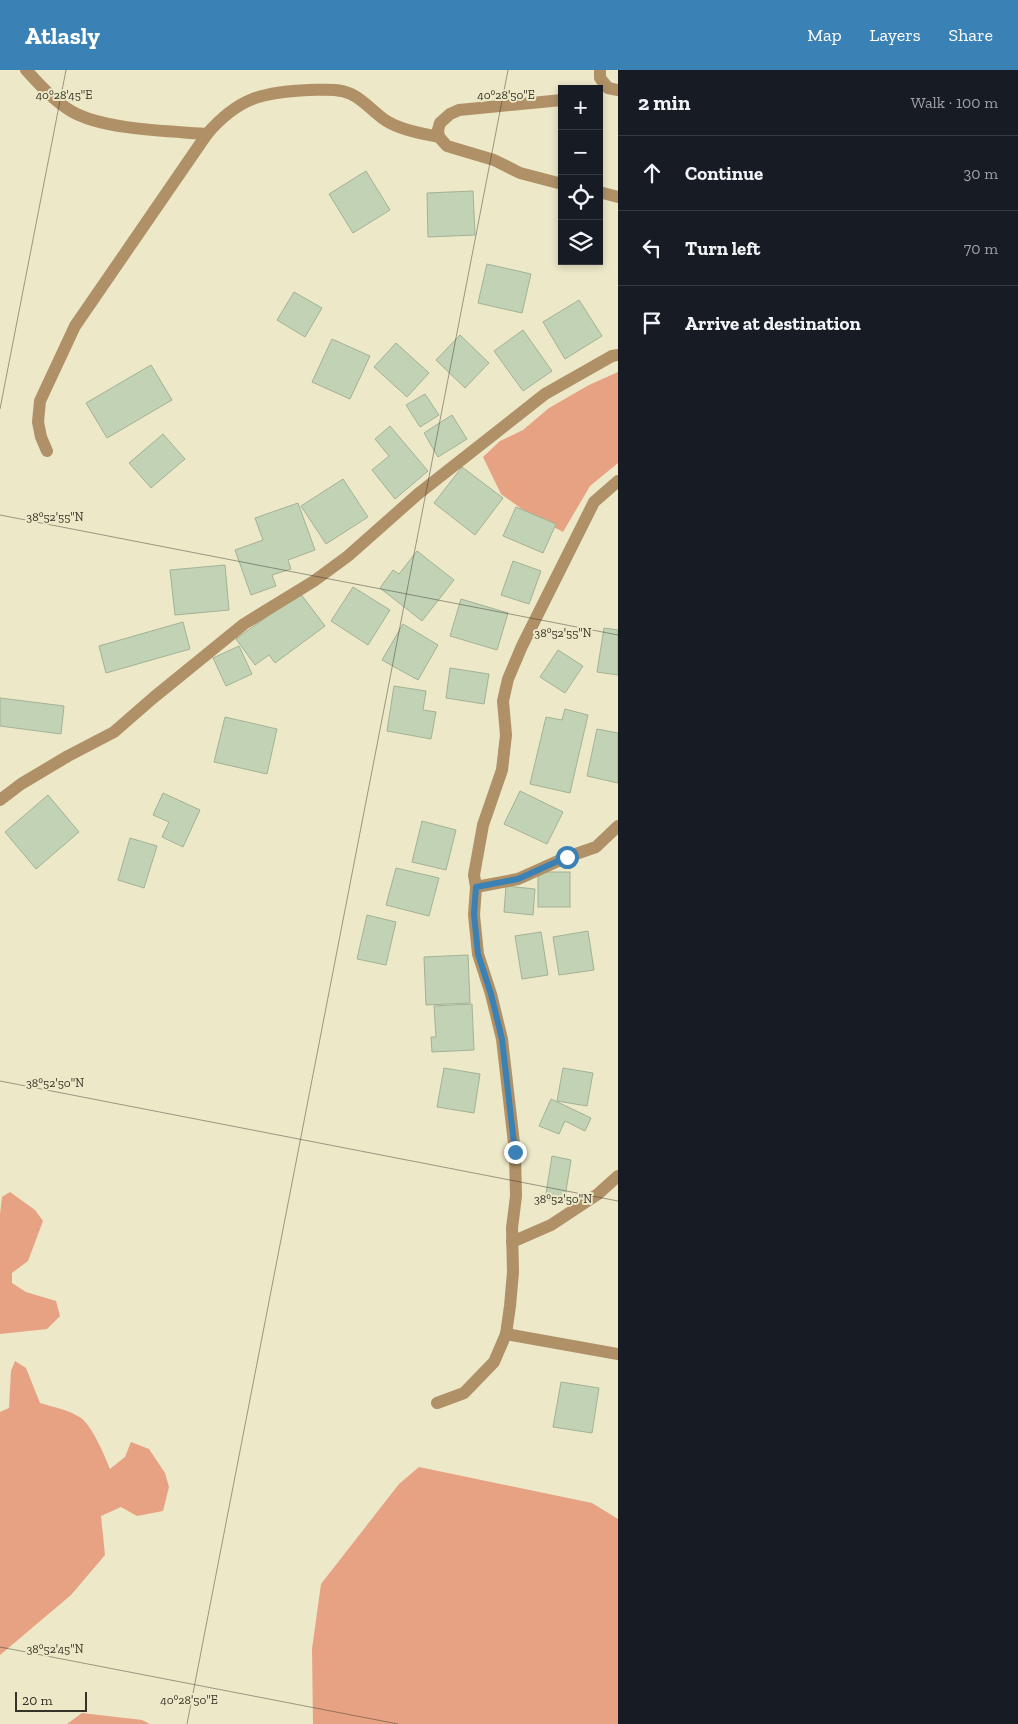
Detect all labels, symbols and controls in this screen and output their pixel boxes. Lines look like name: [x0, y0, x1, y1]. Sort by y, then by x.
text: Atlasly: [25, 21, 100, 50]
text: Map: [807, 24, 842, 46]
text: Layers: [870, 24, 921, 46]
text: Share: [949, 24, 993, 46]
map controls: [558, 85, 603, 265]
button: +: [558, 85, 603, 130]
text: 40°28'45"E: [36, 88, 92, 102]
text: 40°28'50"E: [477, 88, 535, 102]
text: 2 min: [638, 90, 690, 115]
text: Walk · 100 m: [911, 93, 998, 112]
button: −: [558, 130, 603, 175]
icon: ahead: [638, 159, 666, 187]
text: Continue: [685, 162, 763, 185]
text: 30 m: [964, 164, 998, 183]
button: locate: [558, 175, 603, 220]
button: layers: [558, 220, 603, 265]
icon: left: [638, 234, 666, 262]
text: Turn left: [685, 237, 760, 260]
text: 70 m: [964, 239, 998, 258]
icon: arrive: [638, 309, 666, 337]
text: Arrive at destination: [685, 312, 861, 335]
text: 38°52'55"N: [26, 510, 84, 524]
text: 38°52'55"N: [534, 626, 592, 640]
route start: [556, 846, 579, 869]
text: 38°52'50"N: [26, 1076, 84, 1090]
route end: [504, 1141, 527, 1164]
text: 38°52'50"N: [534, 1192, 592, 1206]
text: 38°52'45"N: [26, 1642, 84, 1656]
scale bar: [15, 1689, 88, 1712]
text: 20 m: [22, 1692, 53, 1709]
text: 40°28'50"E: [160, 1693, 218, 1707]

